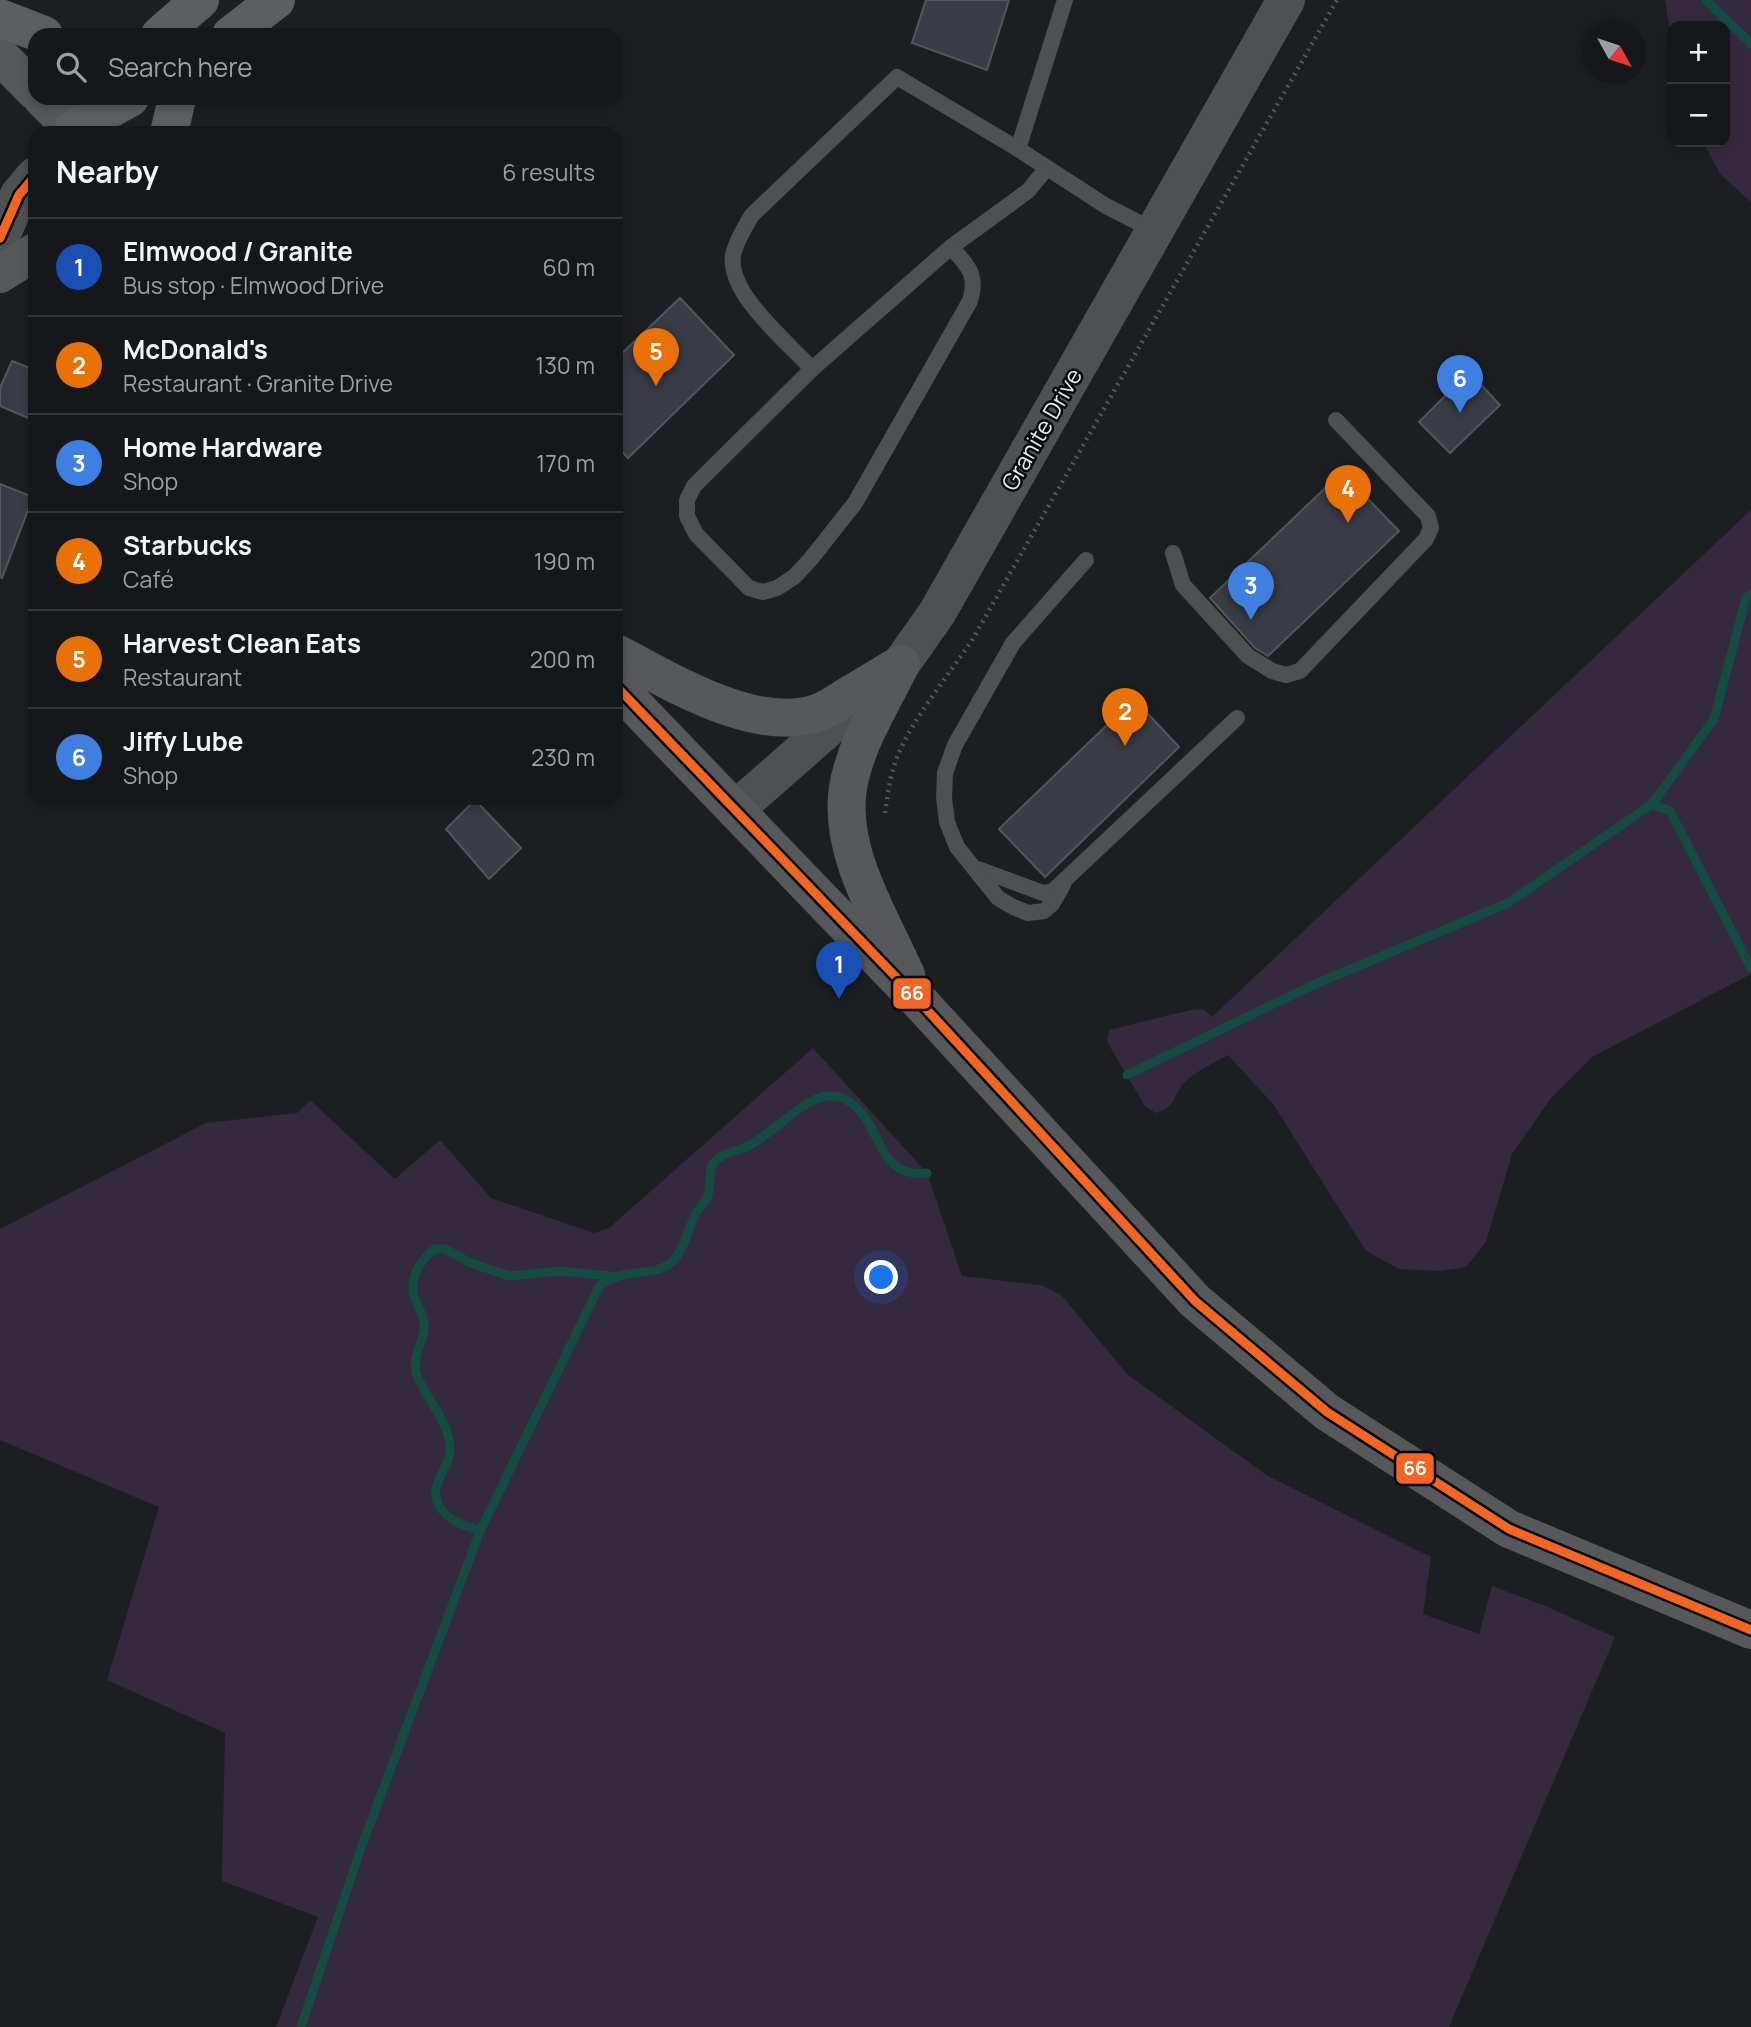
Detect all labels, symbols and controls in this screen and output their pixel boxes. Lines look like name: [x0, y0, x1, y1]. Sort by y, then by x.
north arrow: [1583, 21, 1646, 84]
map controls: [1667, 21, 1730, 147]
button: +: [1667, 21, 1730, 84]
search box: [28, 28, 623, 105]
icon: search: [52, 48, 90, 86]
text: Search here: [108, 49, 253, 85]
button: −: [1667, 84, 1730, 147]
text: Nearby: [56, 151, 159, 192]
text: 6 results: [502, 156, 595, 188]
text: Elmwood / Granite: [123, 233, 353, 269]
text: 1: [74, 251, 84, 283]
text: 60 m: [543, 251, 595, 283]
text: Bus stop · Elmwood Drive: [123, 269, 384, 301]
pin: 5: [633, 328, 679, 386]
text: McDonald's: [123, 331, 268, 367]
text: 2: [72, 349, 86, 381]
text: 130 m: [535, 349, 595, 381]
pin: 6: [1437, 355, 1483, 413]
street label: Granite Drive: [993, 362, 1089, 496]
text: Restaurant · Granite Drive: [123, 367, 393, 399]
text: Home Hardware: [123, 429, 323, 465]
text: 3: [72, 447, 86, 479]
text: 170 m: [536, 447, 595, 479]
text: Shop: [123, 465, 178, 497]
pin: 4: [1325, 465, 1371, 523]
text: Starbucks: [123, 527, 252, 563]
text: 4: [72, 545, 86, 577]
text: 190 m: [534, 545, 595, 577]
pin: 3: [1228, 562, 1274, 620]
text: Café: [123, 563, 174, 595]
text: Harvest Clean Eats: [123, 625, 361, 661]
text: 5: [72, 643, 86, 675]
text: 200 m: [530, 643, 595, 675]
text: Restaurant: [123, 661, 242, 693]
pin: 2: [1102, 688, 1148, 746]
text: Jiffy Lube: [123, 723, 243, 759]
text: 6: [72, 741, 86, 773]
text: 230 m: [531, 741, 595, 773]
text: Shop: [123, 759, 178, 791]
pin: 1: [816, 941, 862, 999]
line badge: 66: [892, 977, 932, 1010]
text: 66: [900, 980, 924, 1006]
your location: [864, 1260, 898, 1294]
line badge: 66: [1395, 1452, 1435, 1485]
text: 66: [1403, 1455, 1427, 1481]

